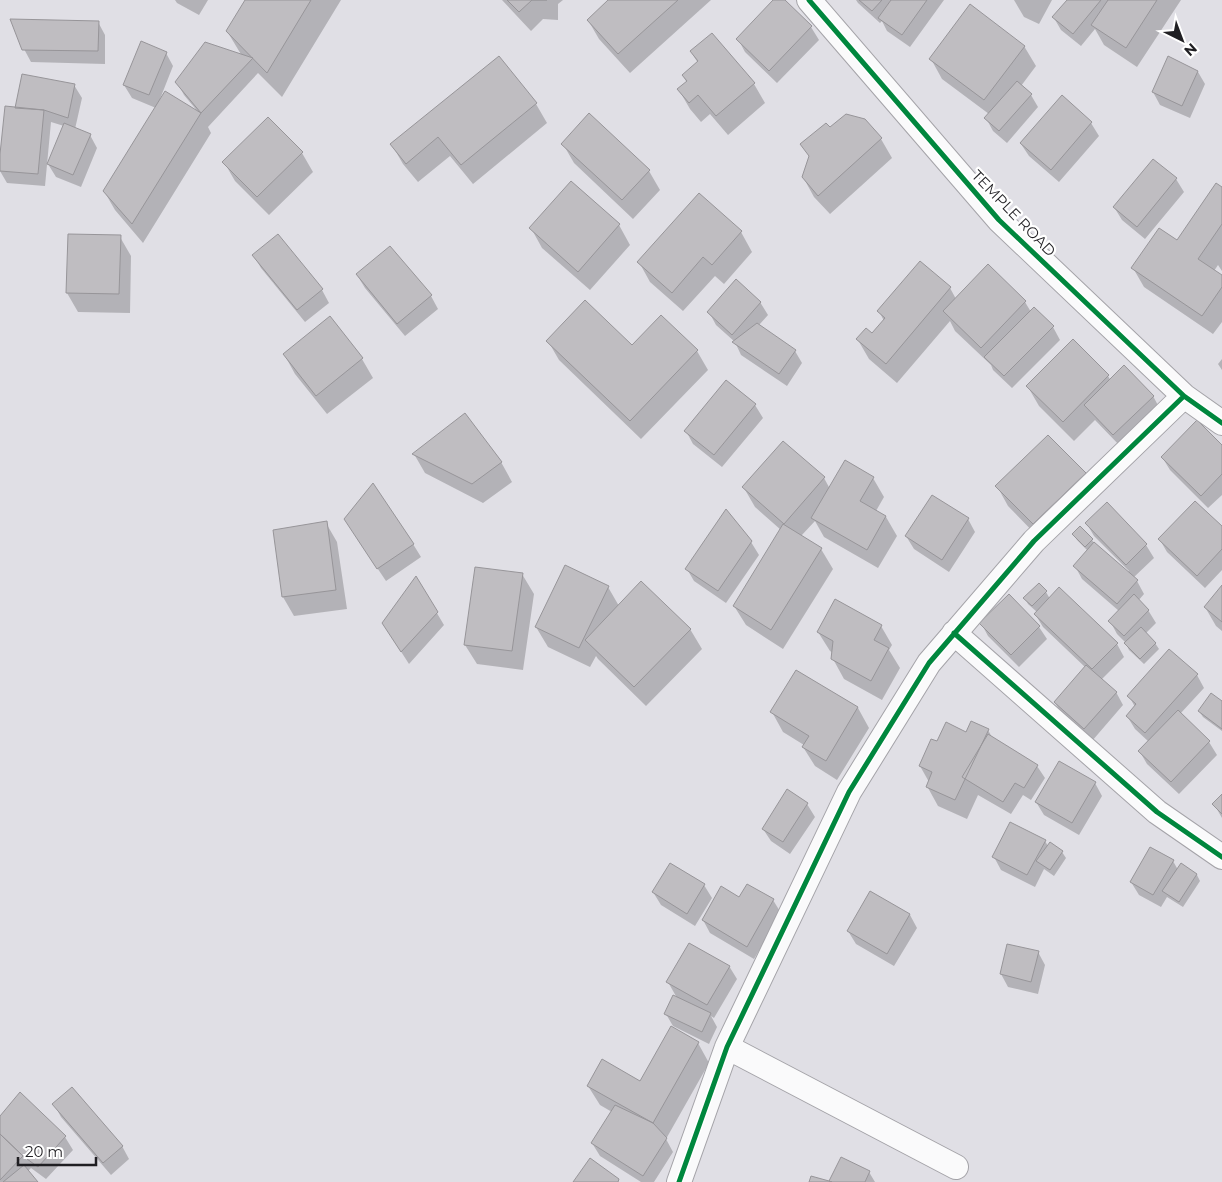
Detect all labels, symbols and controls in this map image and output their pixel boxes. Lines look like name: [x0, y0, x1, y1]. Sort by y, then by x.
north arrow: [1157, 15, 1207, 65]
text: N: [1180, 39, 1201, 60]
street label: TEMPLE ROAD: [968, 166, 1060, 260]
scale bar: [18, 1134, 95, 1166]
text: 20 m: [25, 1142, 63, 1161]

